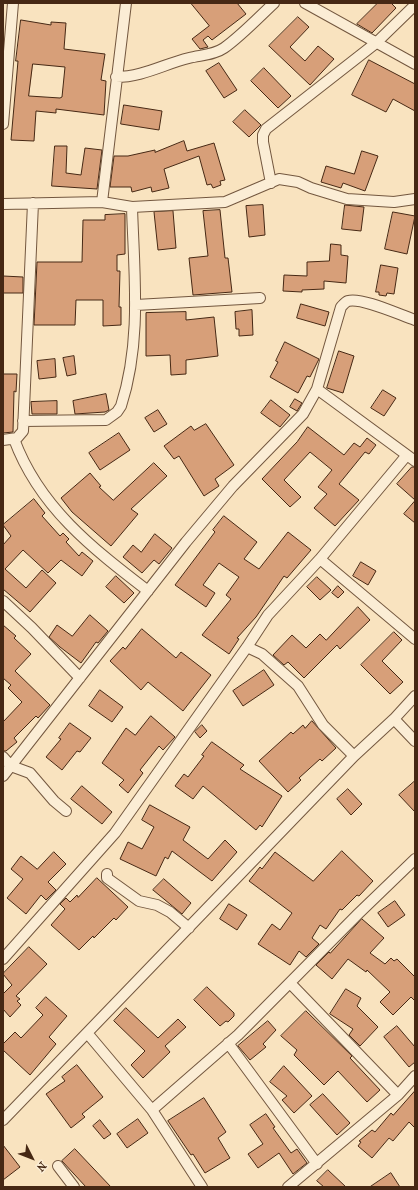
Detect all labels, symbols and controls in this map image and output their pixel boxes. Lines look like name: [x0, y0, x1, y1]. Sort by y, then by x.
north arrow: [12, 1138, 52, 1178]
text: N: [34, 1159, 49, 1174]

